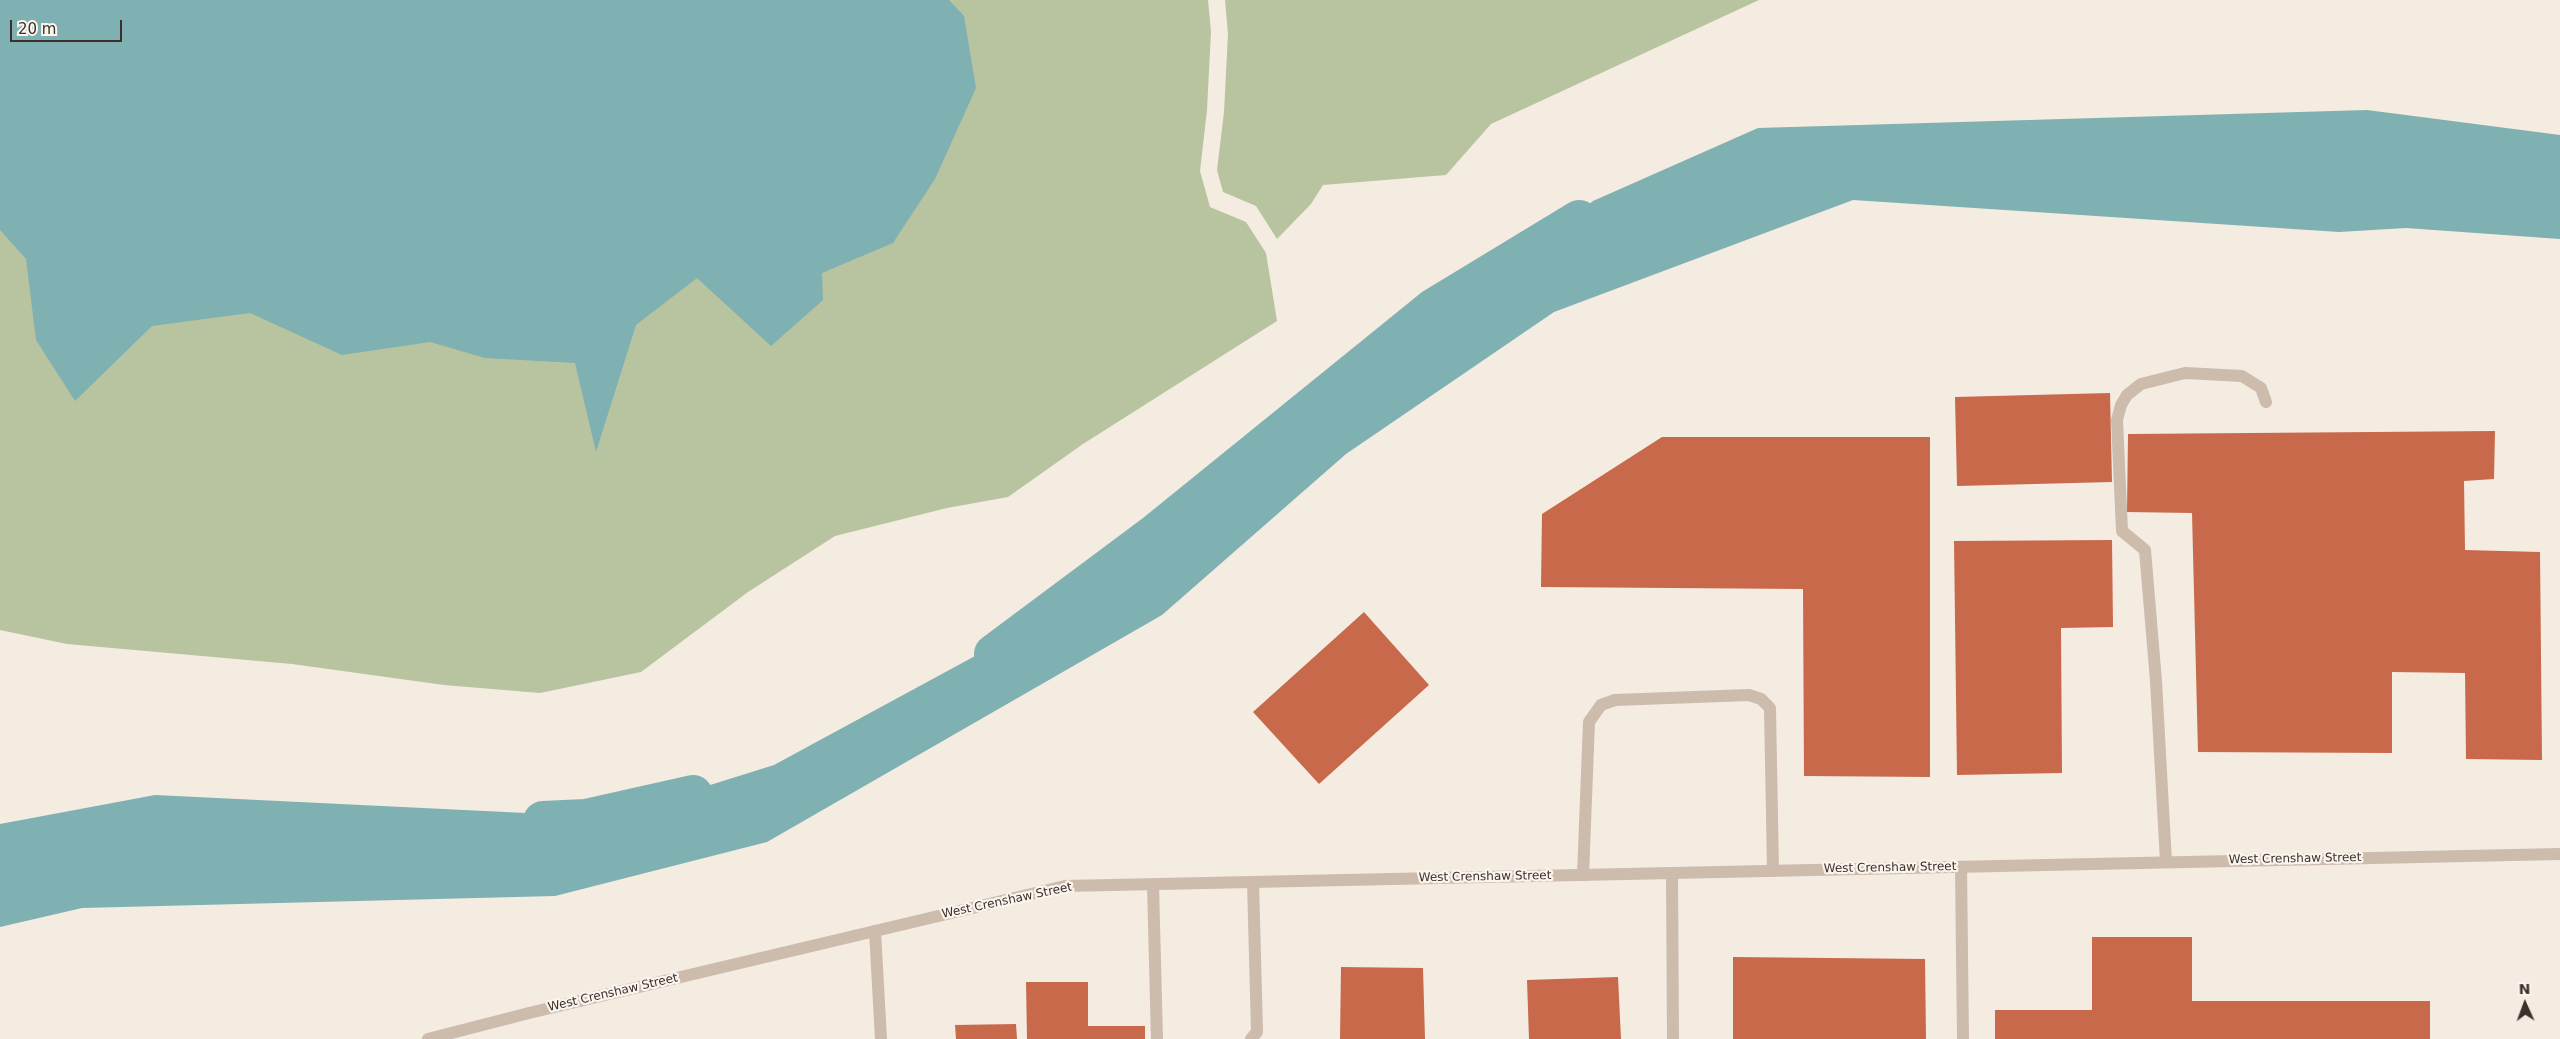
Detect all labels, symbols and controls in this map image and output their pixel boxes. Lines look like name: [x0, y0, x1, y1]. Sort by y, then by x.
scale bar: [12, 10, 125, 42]
text: 20 m: [18, 20, 56, 38]
street label: West Crenshaw Street: [2229, 851, 2361, 867]
street label: West Crenshaw Street: [1824, 860, 1956, 876]
street label: West Crenshaw Street: [1419, 869, 1551, 885]
street label: West Crenshaw Street: [941, 880, 1073, 922]
street label: West Crenshaw Street: [547, 971, 679, 1015]
north arrow: [2500, 979, 2550, 1029]
text: N: [2518, 981, 2531, 997]

